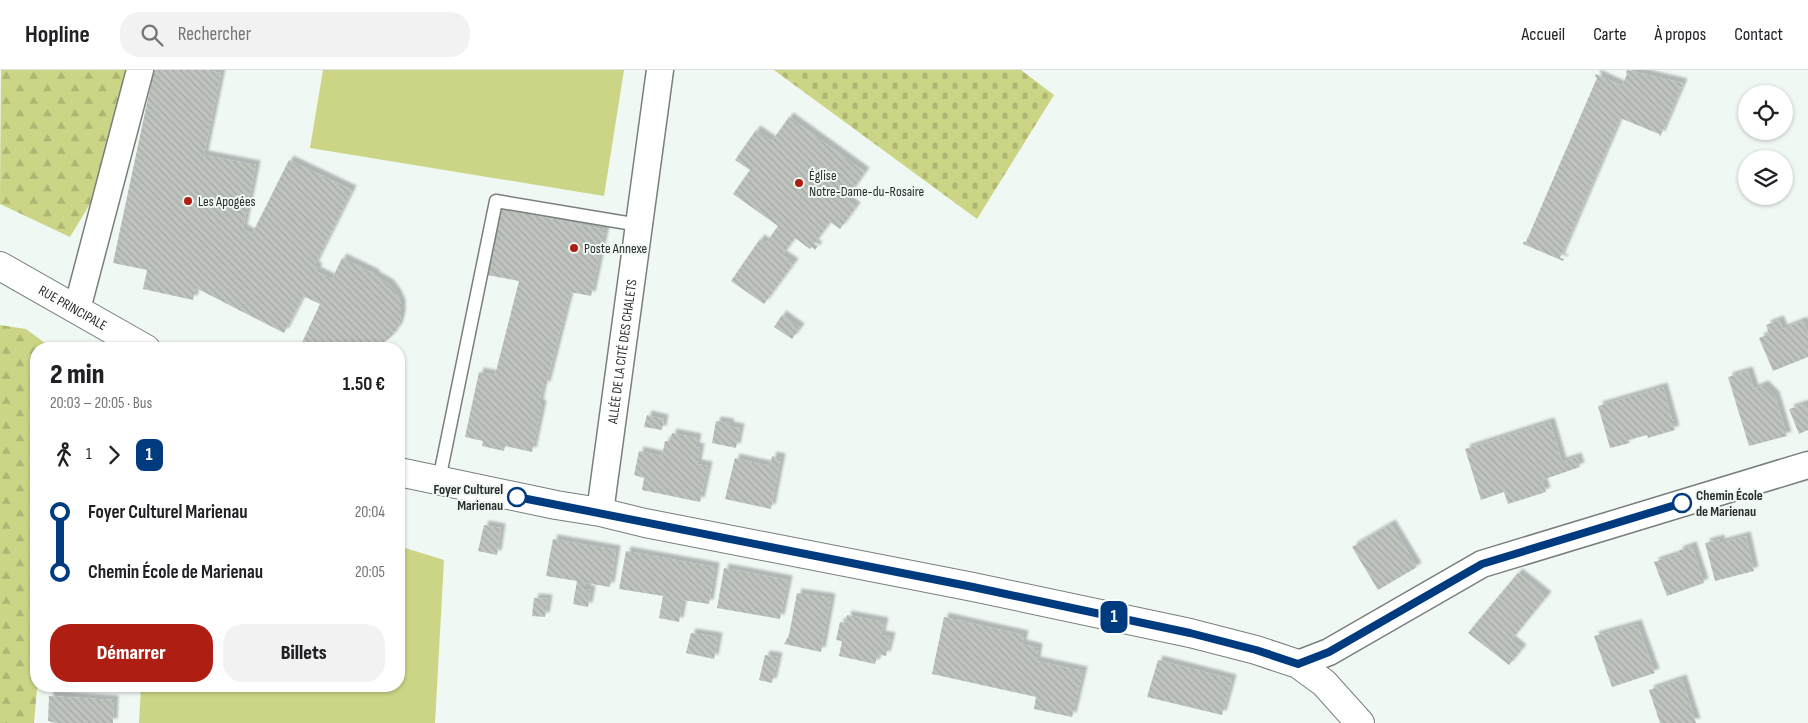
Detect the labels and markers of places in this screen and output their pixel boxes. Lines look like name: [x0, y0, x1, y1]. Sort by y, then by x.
place label: Église Notre-Dame-du-Rosaire: [809, 167, 924, 200]
marker: Église Notre-Dame-du-Rosaire: [793, 177, 805, 189]
place label: Les Apogées: [198, 193, 256, 210]
marker: Les Apogées: [182, 195, 194, 207]
place label: Poste Annexe: [584, 240, 647, 257]
marker: Poste Annexe: [568, 242, 580, 254]
place label: Foyer Culturel Marienau: [433, 481, 503, 514]
marker: Foyer Culturel Marienau: [507, 487, 527, 507]
place label: Chemin École de Marienau: [1696, 487, 1763, 520]
marker: Chemin École de Marienau: [1672, 493, 1692, 513]

